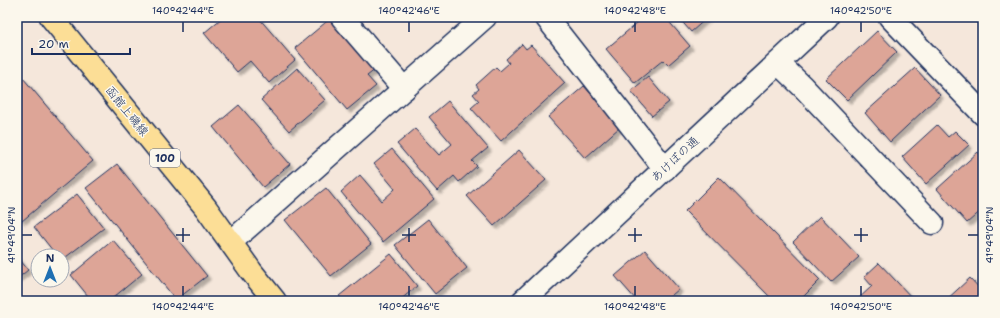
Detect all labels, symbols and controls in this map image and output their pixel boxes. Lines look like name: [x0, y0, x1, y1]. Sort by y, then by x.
text: 140°42'44"E: [152, 4, 214, 17]
text: 140°42'46"E: [378, 4, 440, 17]
text: 140°42'48"E: [604, 4, 666, 17]
text: 140°42'50"E: [830, 4, 892, 17]
scale bar: [32, 30, 130, 56]
text: 20 m: [38, 36, 69, 52]
street label: 函館上磯線: [102, 83, 152, 139]
street label: あけぼの通: [648, 133, 702, 185]
road number: 100: [150, 149, 180, 167]
text: 41°49'04"N: [5, 207, 18, 263]
text: 41°49'04"N: [983, 207, 996, 263]
north arrow: [30, 248, 70, 288]
text: N: [46, 251, 55, 266]
text: 140°42'44"E: [152, 300, 214, 313]
text: 140°42'46"E: [378, 300, 440, 313]
text: 140°42'48"E: [604, 300, 666, 313]
text: 140°42'50"E: [830, 300, 892, 313]

